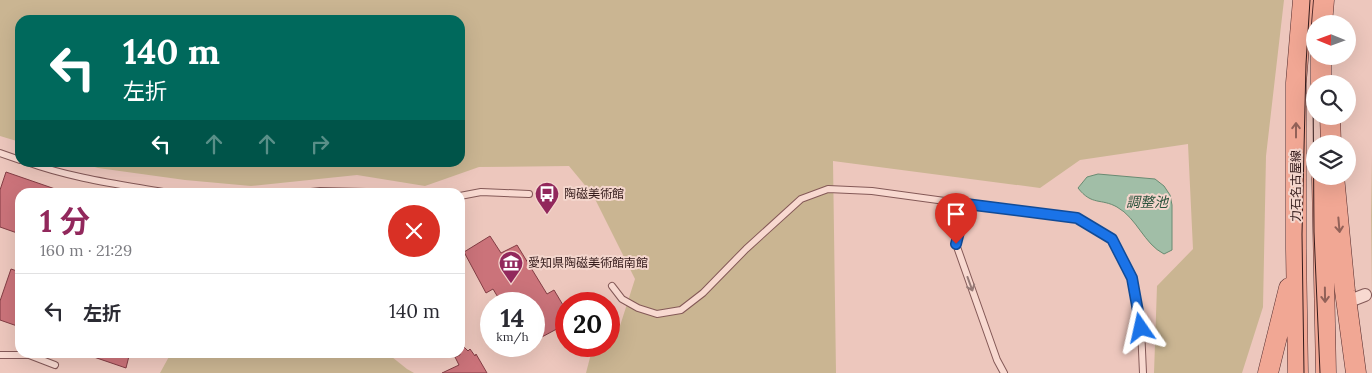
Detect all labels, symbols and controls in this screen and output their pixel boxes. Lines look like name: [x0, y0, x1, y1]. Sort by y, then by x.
north arrow: [1306, 15, 1356, 65]
map controls: [1306, 15, 1356, 185]
text: 140 m: [123, 29, 220, 74]
icon: left: [40, 35, 105, 100]
button: search: [1306, 75, 1356, 125]
text: 左折: [123, 77, 167, 105]
one-way arrow: [1291, 122, 1301, 138]
icon: left: [147, 130, 175, 158]
icon: ahead: [200, 130, 228, 158]
icon: ahead: [253, 130, 281, 158]
icon: right: [306, 130, 334, 158]
button: layers: [1306, 135, 1356, 185]
street label: 力石名古屋線: [1288, 150, 1303, 222]
bus stop icon: 陶磁美術館: [534, 181, 560, 215]
place label: 陶磁美術館: [564, 186, 624, 201]
pin: [935, 193, 977, 244]
water label: 調整池: [1126, 193, 1170, 211]
icon: arrive: [942, 200, 970, 228]
text: 1 分: [40, 202, 90, 240]
button: close: [388, 205, 440, 257]
one-way arrow: [1334, 216, 1344, 232]
text: 160 m · 21:29: [40, 240, 132, 260]
museum icon: 愛知県陶磁美術館南館: [498, 250, 524, 284]
place label: 愛知県陶磁美術館南館: [528, 255, 648, 270]
one-way arrow: [966, 275, 975, 291]
one-way arrow: [1320, 286, 1330, 303]
speed limit sign: 20: [555, 292, 620, 357]
icon: left: [40, 297, 68, 325]
text: 140 m: [389, 299, 440, 323]
text: 左折: [83, 301, 121, 325]
position arrow: [1114, 301, 1166, 353]
text: 14: [501, 302, 524, 334]
text: km/h: [496, 329, 529, 344]

